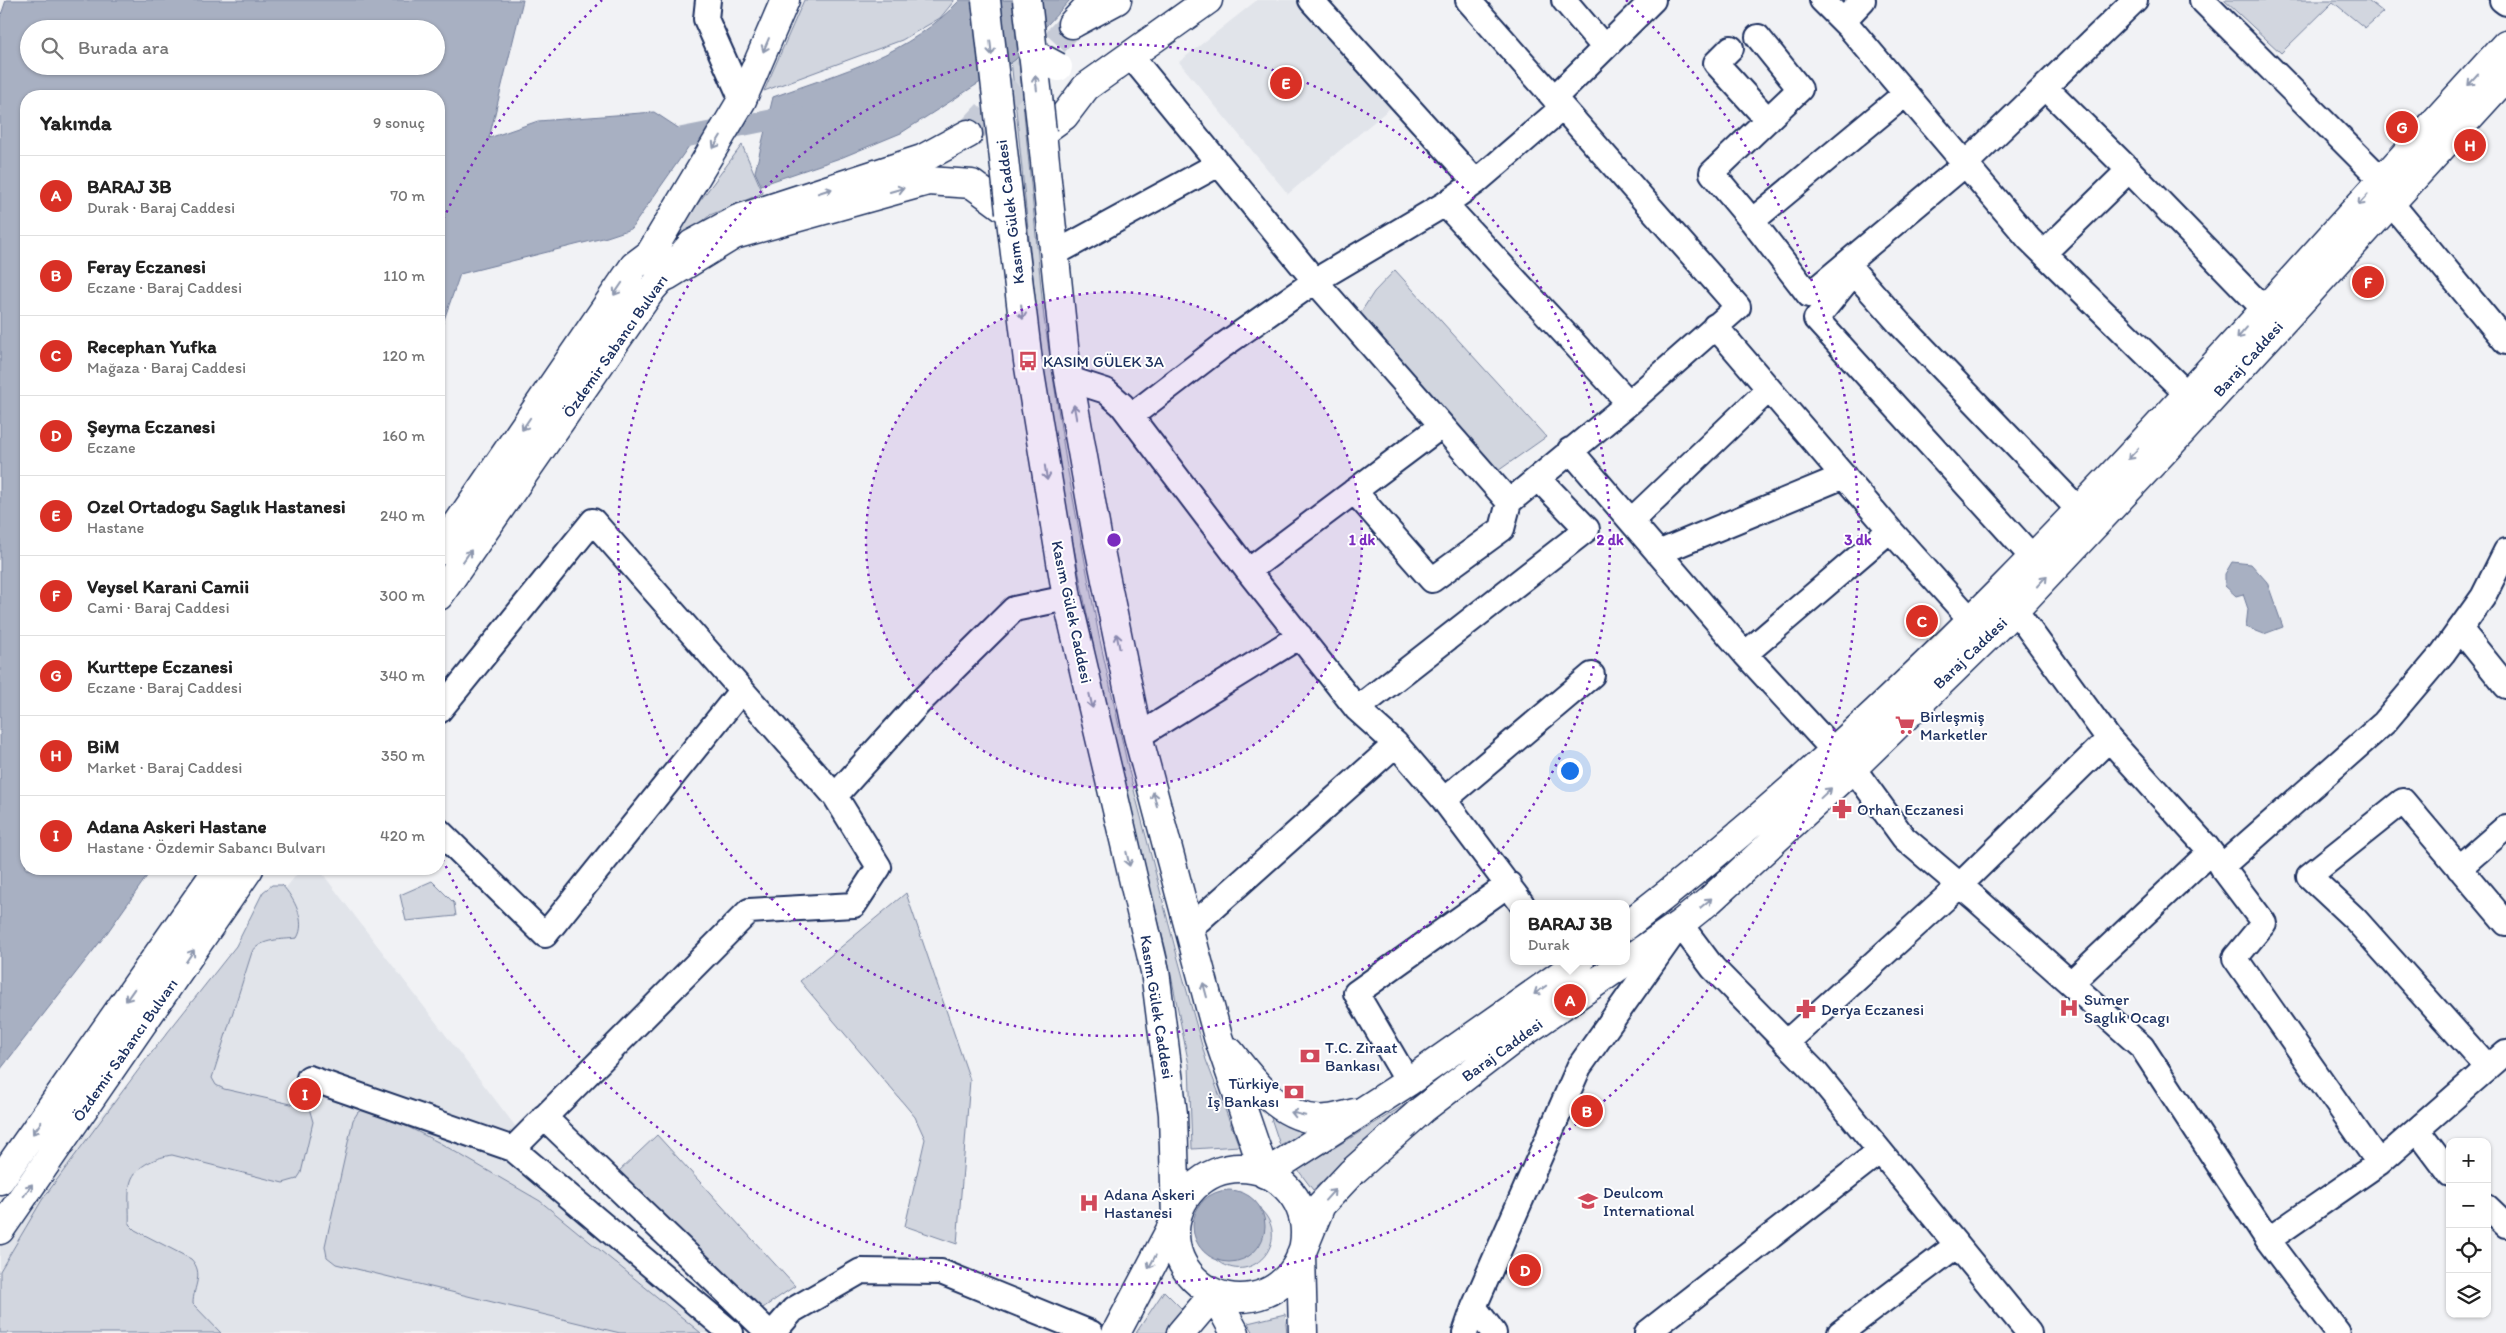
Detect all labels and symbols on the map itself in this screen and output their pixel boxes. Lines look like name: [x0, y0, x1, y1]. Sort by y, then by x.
one-way arrow: [761, 37, 770, 52]
one-way arrow: [986, 40, 996, 56]
pin: E: [1270, 64, 1302, 102]
one-way arrow: [2467, 74, 2479, 87]
one-way arrow: [1031, 76, 1041, 92]
pin: G: [2386, 108, 2418, 146]
pin: H: [2454, 126, 2486, 164]
one-way arrow: [712, 135, 722, 149]
street label: Kasım Gülek Caddesi: [992, 139, 1028, 285]
one-way arrow: [888, 184, 904, 194]
one-way arrow: [817, 185, 833, 195]
one-way arrow: [2357, 193, 2369, 206]
pin: F: [2352, 263, 2384, 301]
street label: Özdemir Sabancı Bulvarı: [558, 271, 672, 421]
one-way arrow: [613, 282, 623, 296]
one-way arrow: [1017, 304, 1027, 320]
street label: Baraj Caddesi: [2209, 317, 2287, 401]
one-way arrow: [2237, 327, 2248, 340]
bus stop icon: KASIM GÜLEK 3A: [1017, 350, 1039, 372]
place label: KASIM GÜLEK 3A: [1043, 352, 1164, 371]
one-way arrow: [1069, 405, 1079, 421]
one-way arrow: [521, 416, 531, 430]
one-way arrow: [2127, 448, 2139, 460]
one-way arrow: [1042, 465, 1052, 481]
centre of rings: [1105, 531, 1123, 549]
text: 1 dk: [1349, 531, 1375, 549]
text: 2 dk: [1596, 531, 1624, 549]
text: 3 dk: [1844, 531, 1872, 549]
street label: Kasım Gülek Caddesi: [1048, 539, 1096, 685]
one-way arrow: [462, 550, 472, 564]
one-way arrow: [2036, 575, 2048, 587]
pin: C: [1906, 602, 1938, 640]
street label: Baraj Caddesi: [1929, 613, 2011, 693]
one-way arrow: [1113, 633, 1123, 649]
one-way arrow: [1087, 692, 1096, 708]
place label: Birleşmiş Marketler: [1920, 707, 1987, 744]
supermarket icon: Birleşmiş Marketler: [1894, 714, 1916, 736]
your location: [1557, 758, 1583, 784]
one-way arrow: [1820, 787, 1832, 799]
one-way arrow: [1150, 791, 1159, 807]
pharmacy icon: Orhan Eczanesi: [1831, 798, 1853, 820]
place label: Orhan Eczanesi: [1857, 800, 1964, 819]
one-way arrow: [1124, 851, 1133, 867]
one-way arrow: [1700, 897, 1713, 908]
street label: Kasım Gülek Caddesi: [1136, 934, 1178, 1080]
one-way arrow: [185, 949, 195, 963]
street label: Özdemir Sabancı Bulvarı: [68, 975, 182, 1125]
pin: A: [1554, 981, 1586, 1019]
one-way arrow: [1200, 982, 1209, 998]
one-way arrow: [1533, 985, 1547, 995]
one-way arrow: [125, 988, 135, 1002]
place label: Sumer Saglık Ocagı: [2084, 990, 2170, 1027]
hospital icon: Sumer Saglık Ocagı: [2058, 997, 2080, 1019]
pharmacy icon: Derya Eczanesi: [1795, 998, 1817, 1020]
place label: Derya Eczanesi: [1821, 1000, 1924, 1019]
street label: Baraj Caddesi: [1458, 1014, 1546, 1086]
place label: T.C. Ziraat Bankası: [1325, 1038, 1397, 1075]
bank icon: T.C. Ziraat Bankası: [1299, 1045, 1321, 1067]
place label: Türkiye İş Bankası: [1207, 1074, 1279, 1111]
pin: I: [289, 1075, 321, 1113]
bank icon: Türkiye İş Bankası: [1283, 1081, 1305, 1103]
pin: B: [1571, 1092, 1603, 1130]
one-way arrow: [1291, 1109, 1307, 1118]
one-way arrow: [32, 1121, 42, 1135]
place label: Deulcom International: [1603, 1183, 1695, 1220]
one-way arrow: [23, 1184, 33, 1198]
place label: Adana Askeri Hastanesi: [1104, 1185, 1195, 1222]
one-way arrow: [1324, 1189, 1336, 1202]
school or university icon: Deulcom International: [1577, 1190, 1599, 1212]
hospital icon: Adana Askeri Hastanesi: [1078, 1192, 1100, 1214]
pin: D: [1509, 1251, 1541, 1289]
one-way arrow: [1147, 1254, 1157, 1269]

